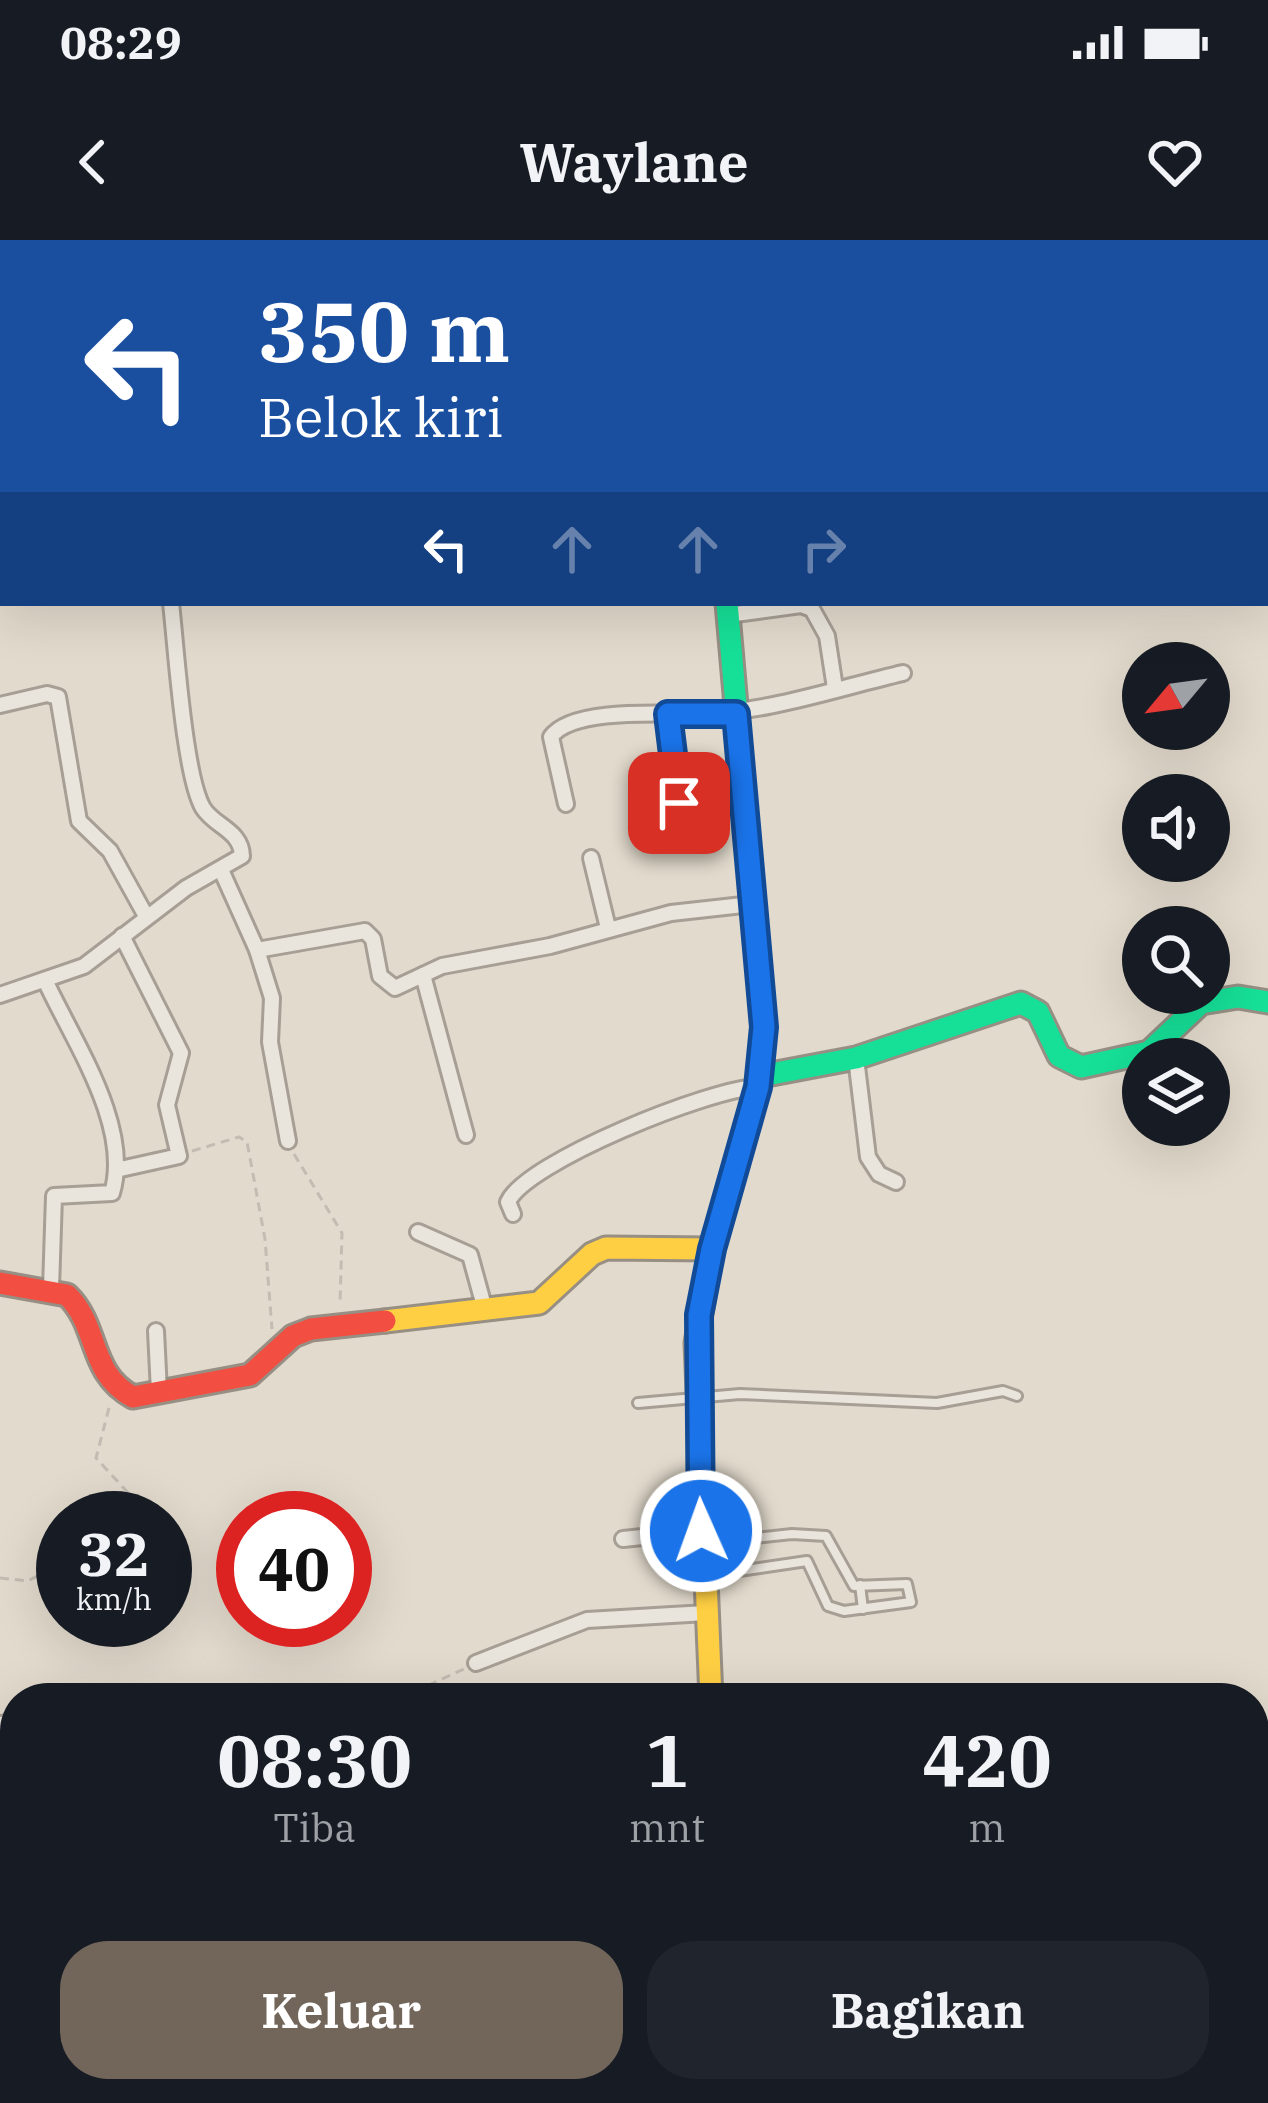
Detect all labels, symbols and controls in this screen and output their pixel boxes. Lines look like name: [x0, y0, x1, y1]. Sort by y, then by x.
text: 08:29: [60, 13, 182, 71]
text: Waylane: [520, 127, 748, 197]
icon: back: [60, 129, 126, 195]
icon: heart: [1142, 129, 1208, 195]
text: 350 m: [258, 276, 510, 385]
icon: left: [60, 288, 216, 444]
text: Belok kiri: [258, 382, 503, 452]
icon: left: [413, 516, 479, 582]
icon: ahead: [539, 516, 605, 582]
icon: ahead: [665, 516, 731, 582]
icon: right: [791, 516, 857, 582]
north arrow: [1122, 642, 1230, 750]
map controls: [1122, 642, 1230, 1146]
pin: [628, 752, 730, 854]
icon: arrive: [646, 770, 712, 836]
button: sound: [1122, 774, 1230, 882]
button: search: [1122, 906, 1230, 1014]
button: layers: [1122, 1038, 1230, 1146]
position arrow: [638, 1468, 764, 1594]
speed limit sign: 40: [216, 1491, 372, 1647]
text: 32: [78, 1514, 150, 1593]
text: km/h: [76, 1579, 152, 1618]
text: 08:30: [217, 1713, 412, 1807]
text: 1: [645, 1713, 689, 1807]
text: 420: [922, 1713, 1052, 1807]
text: Tiba: [273, 1802, 356, 1853]
text: mnt: [629, 1802, 705, 1853]
text: m: [968, 1802, 1006, 1853]
button: Keluar: [60, 1941, 623, 2079]
button: Bagikan: [647, 1941, 1209, 2079]

